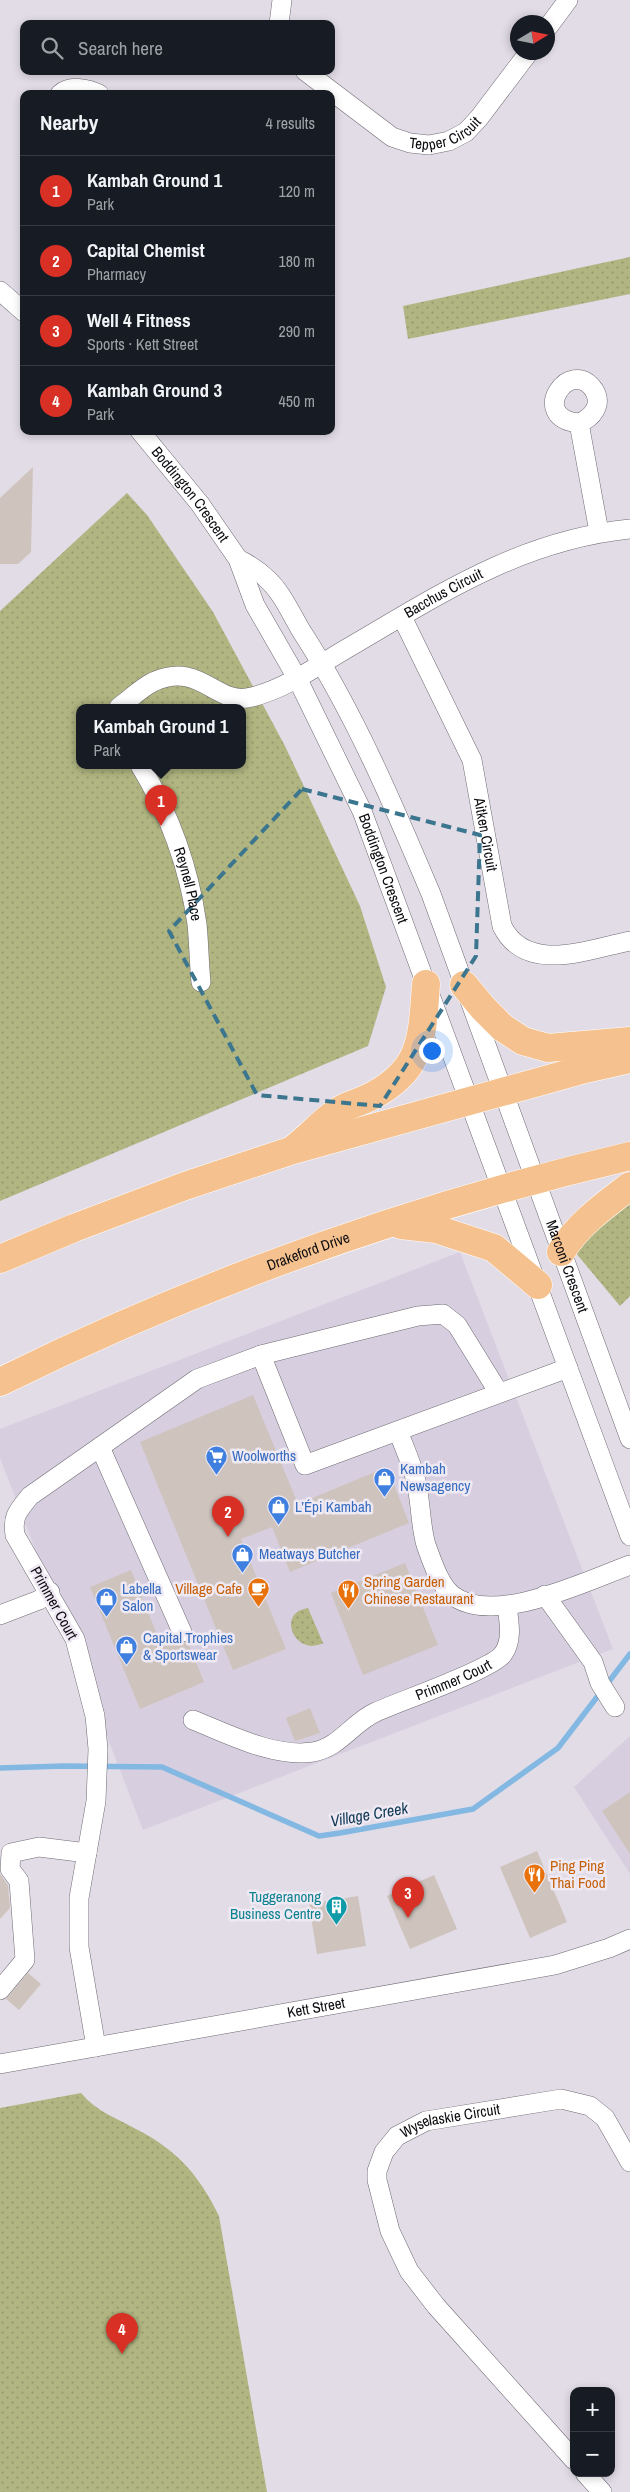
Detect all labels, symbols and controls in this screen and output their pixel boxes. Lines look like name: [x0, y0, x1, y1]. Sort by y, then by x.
north arrow: [510, 15, 555, 60]
search box: [20, 20, 335, 75]
icon: search: [38, 34, 66, 62]
text: Search here: [78, 35, 163, 61]
text: Nearby: [40, 108, 98, 137]
street label: Tepper Circuit: [408, 111, 486, 155]
text: 4 results: [265, 112, 315, 134]
text: Kambah Ground 1: [87, 167, 222, 193]
text: 1: [52, 180, 60, 202]
text: 120 m: [279, 180, 315, 202]
text: Park: [87, 193, 114, 215]
text: Capital Chemist: [87, 237, 205, 263]
text: 2: [52, 250, 60, 272]
text: 180 m: [279, 250, 315, 272]
text: Pharmacy: [87, 263, 146, 285]
text: Well 4 Fitness: [87, 307, 191, 333]
text: 3: [52, 320, 60, 342]
text: 290 m: [279, 320, 315, 342]
text: Sports · Kett Street: [87, 333, 198, 355]
text: Kambah Ground 3: [87, 377, 222, 403]
text: 4: [52, 390, 60, 412]
text: 450 m: [279, 390, 315, 412]
text: Park: [87, 403, 114, 425]
street label: Boddington Crescent: [147, 442, 235, 547]
street label: Bacchus Circuit: [400, 563, 487, 623]
popup: [76, 704, 246, 769]
text: Kambah Ground 1: [93, 713, 229, 739]
text: Park: [93, 739, 120, 761]
pin: 1: [145, 785, 177, 826]
street label: Aitken Circuit: [469, 795, 503, 874]
street label: Boddington Crescent: [354, 811, 414, 927]
street label: Reynell Place: [169, 844, 207, 922]
your location: [419, 1038, 445, 1064]
street label: Marconi Crescent: [541, 1217, 594, 1316]
street label: Drakeford Drive: [264, 1226, 353, 1275]
supermarket icon: Woolworths: [204, 1444, 228, 1475]
place label: Woolworths: [232, 1445, 296, 1466]
place label: Kambah Newsagency: [400, 1458, 471, 1496]
shop icon: Kambah Newsagency: [372, 1466, 396, 1497]
shop icon: L’Épi Kambah: [267, 1495, 291, 1526]
pin: 2: [212, 1496, 244, 1537]
place label: L’Épi Kambah: [295, 1496, 372, 1517]
shop icon: Meatways Butcher: [231, 1542, 255, 1573]
place label: Meatways Butcher: [259, 1543, 360, 1564]
street label: Primmer Court: [26, 1562, 83, 1644]
place label: Spring Garden Chinese Restaurant: [364, 1571, 474, 1609]
cafe icon: Village Cafe: [246, 1577, 270, 1608]
place label: Labella Salon: [122, 1578, 162, 1616]
place label: Village Cafe: [175, 1578, 242, 1599]
restaurant icon: Spring Garden Chinese Restaurant: [336, 1579, 360, 1610]
shop icon: Labella Salon: [94, 1586, 118, 1617]
place label: Capital Trophies & Sportswear: [143, 1627, 233, 1665]
shop icon: Capital Trophies & Sportswear: [115, 1635, 139, 1666]
street label: Primmer Court: [412, 1654, 496, 1705]
water label: Village Creek: [328, 1796, 410, 1832]
place label: Ping Ping Thai Food: [550, 1855, 605, 1893]
restaurant icon: Ping Ping Thai Food: [522, 1863, 546, 1894]
pin: 3: [392, 1877, 424, 1918]
place label: Tuggeranong Business Centre: [230, 1886, 321, 1924]
building icon: Tuggeranong Business Centre: [325, 1894, 349, 1925]
street label: Kett Street: [285, 1992, 347, 2023]
street label: Wyselaskie Circuit: [396, 2098, 502, 2143]
pin: 4: [106, 2313, 138, 2354]
map controls: [570, 2387, 615, 2477]
button: +: [570, 2387, 615, 2432]
button: −: [570, 2432, 615, 2477]

